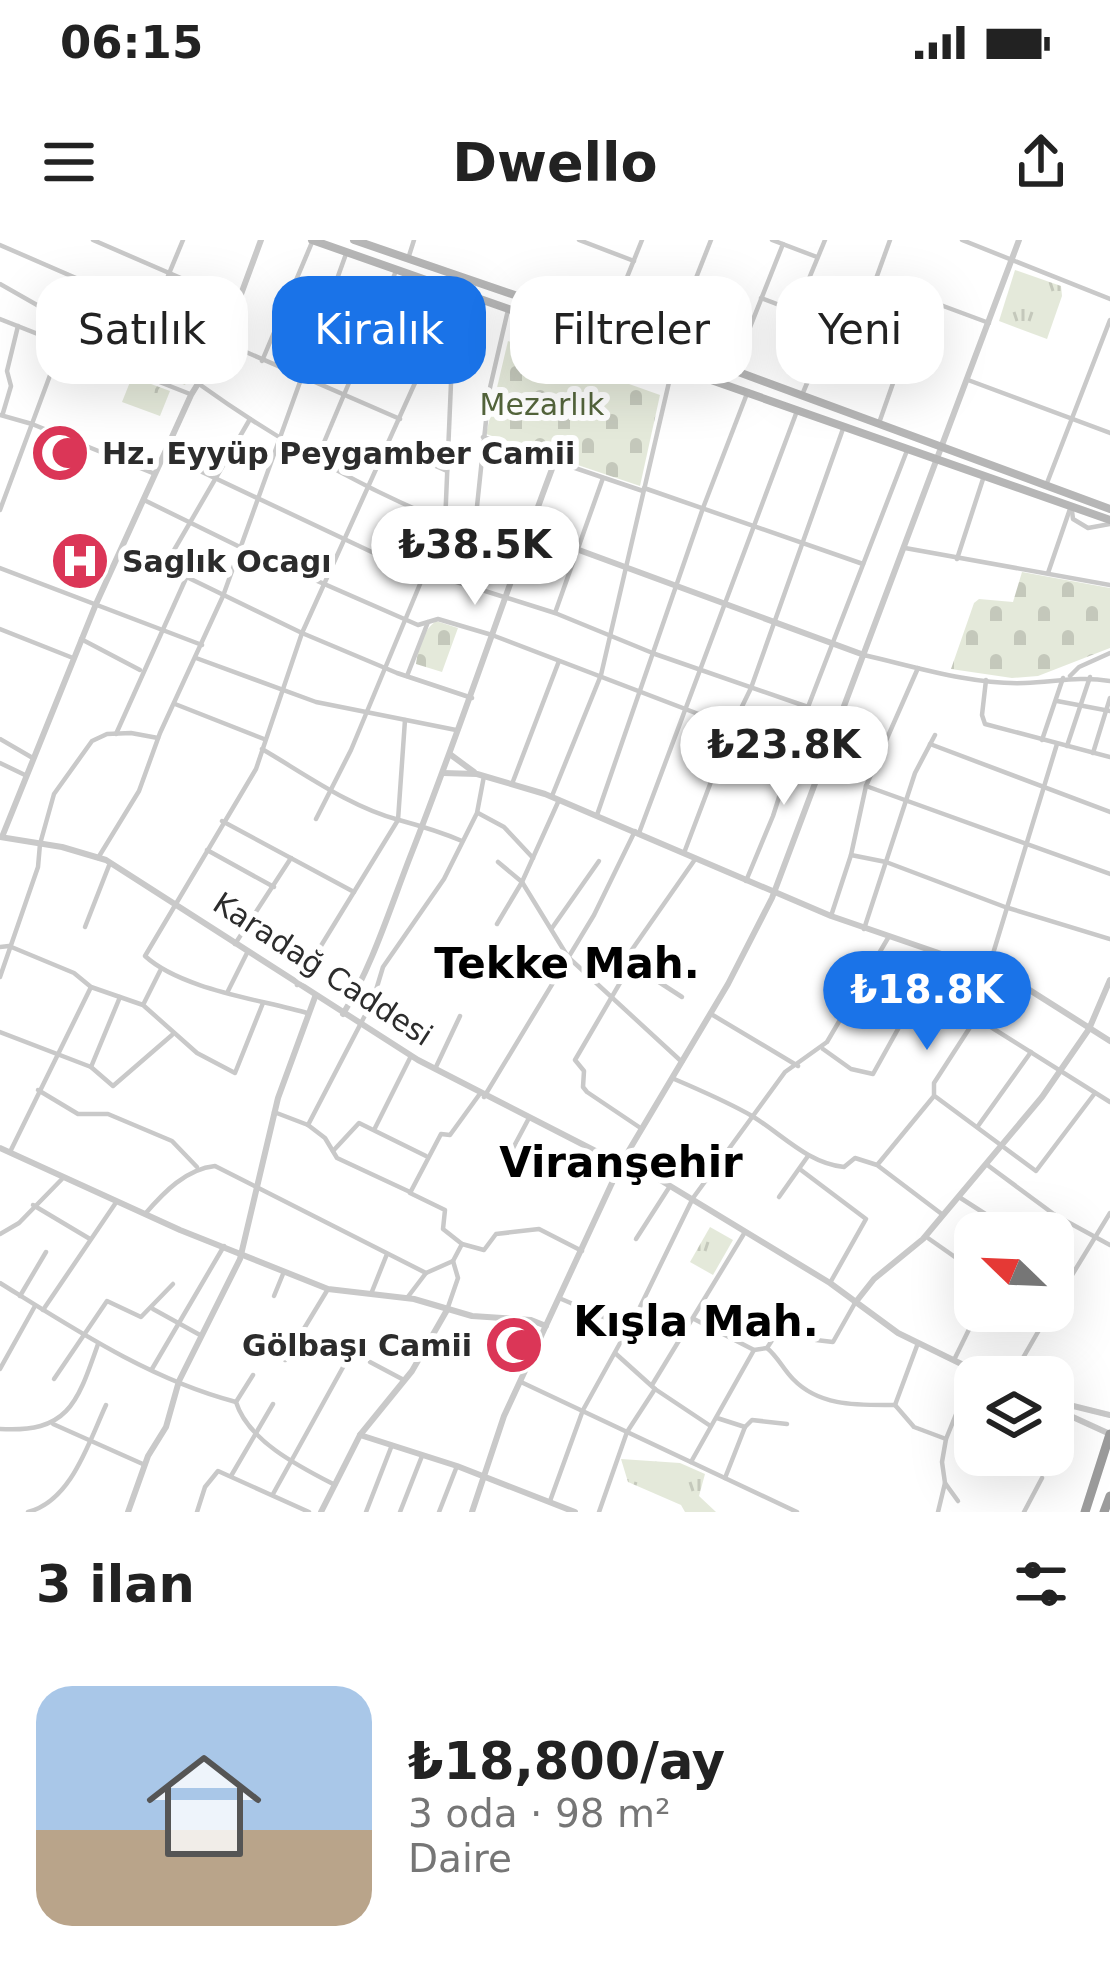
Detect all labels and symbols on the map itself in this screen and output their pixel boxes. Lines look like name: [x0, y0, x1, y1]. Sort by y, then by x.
park label: Mezarlık: [480, 387, 605, 422]
mosque icon: Hz. Eyyüp Peygamber Camii: [29, 422, 91, 484]
place label: Hz. Eyyüp Peygamber Camii: [102, 436, 575, 471]
pin: ₺38.5K: [377, 506, 573, 608]
hospital icon: Saglık Ocagı: [49, 530, 111, 592]
place label: Saglık Ocagı: [122, 544, 332, 579]
pin: ₺23.8K: [686, 706, 882, 808]
street label: Karadağ Caddesi: [207, 885, 439, 1053]
district label: Tekke Mah.: [434, 939, 700, 988]
pin: ₺18.8K: [829, 951, 1025, 1053]
district label: Viranşehir: [499, 1138, 743, 1187]
north arrow: [954, 1212, 1074, 1332]
district label: Kışla Mah.: [573, 1297, 819, 1346]
mosque icon: Gölbaşı Camii: [483, 1314, 545, 1376]
place label: Gölbaşı Camii: [242, 1328, 472, 1363]

